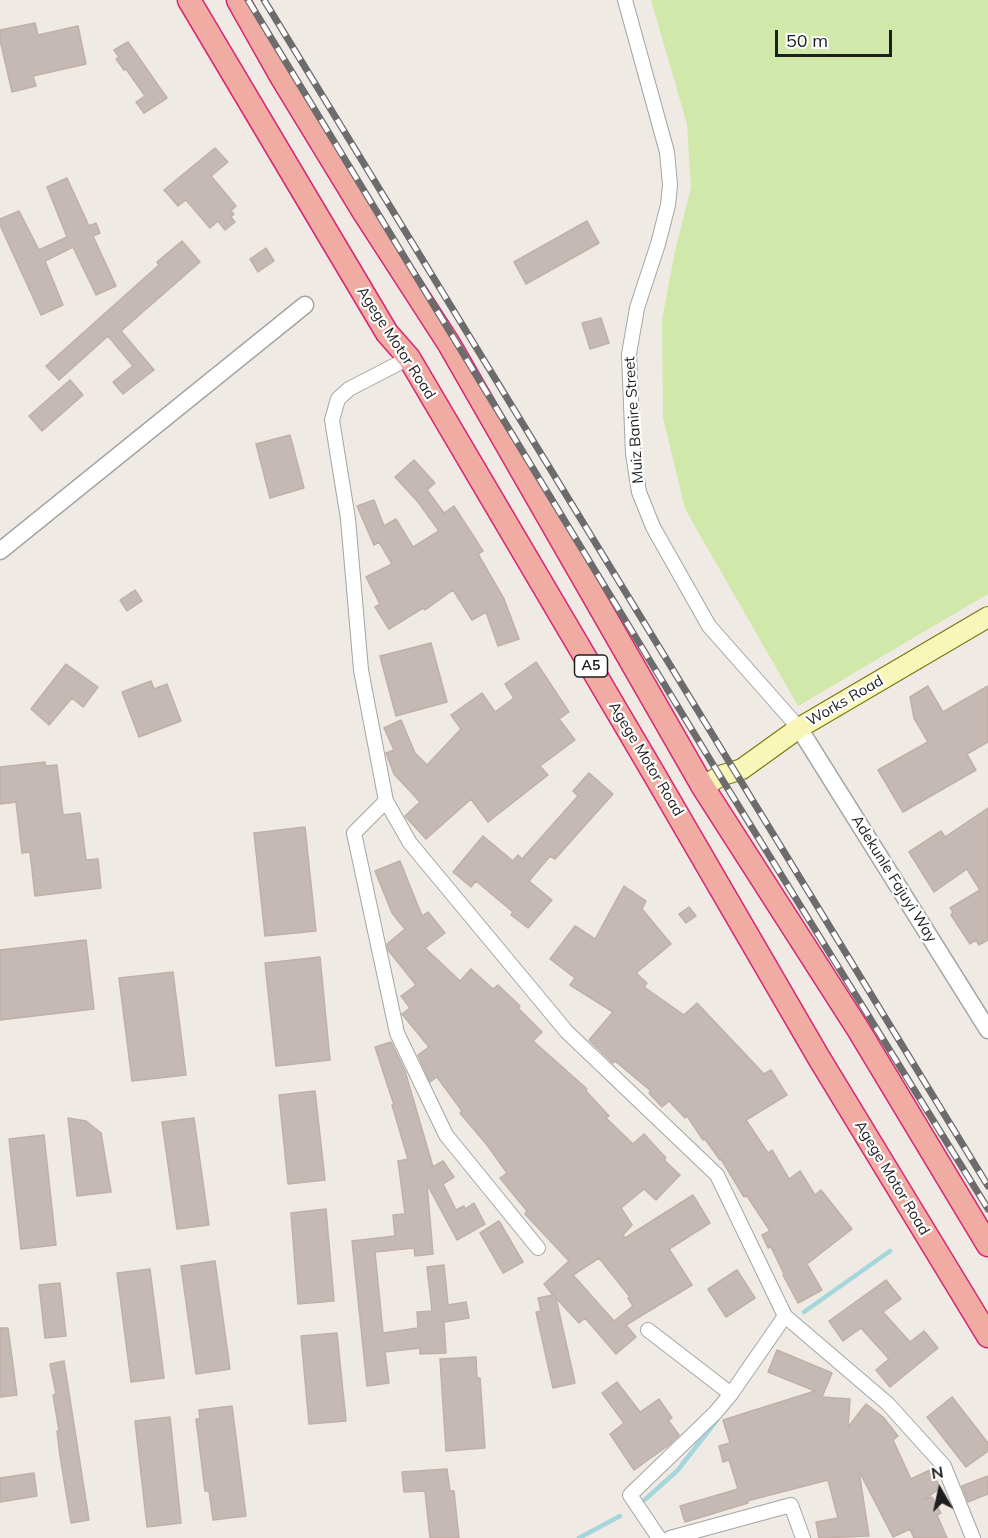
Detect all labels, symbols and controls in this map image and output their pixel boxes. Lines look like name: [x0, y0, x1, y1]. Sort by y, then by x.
scale bar: [778, 18, 895, 56]
text: 50 m: [786, 29, 828, 52]
street label: Agege Motor Road: [353, 283, 439, 403]
street label: Muiz Banire Street: [621, 356, 647, 484]
road number: A5: [574, 655, 608, 677]
street label: Works Road: [803, 672, 887, 730]
street label: Agege Motor Road: [605, 698, 687, 820]
street label: Adekunle Fajuyi Way: [848, 812, 940, 946]
street label: Agege Motor Road: [851, 1117, 933, 1239]
north arrow: [910, 1460, 970, 1520]
text: N: [930, 1461, 945, 1483]

